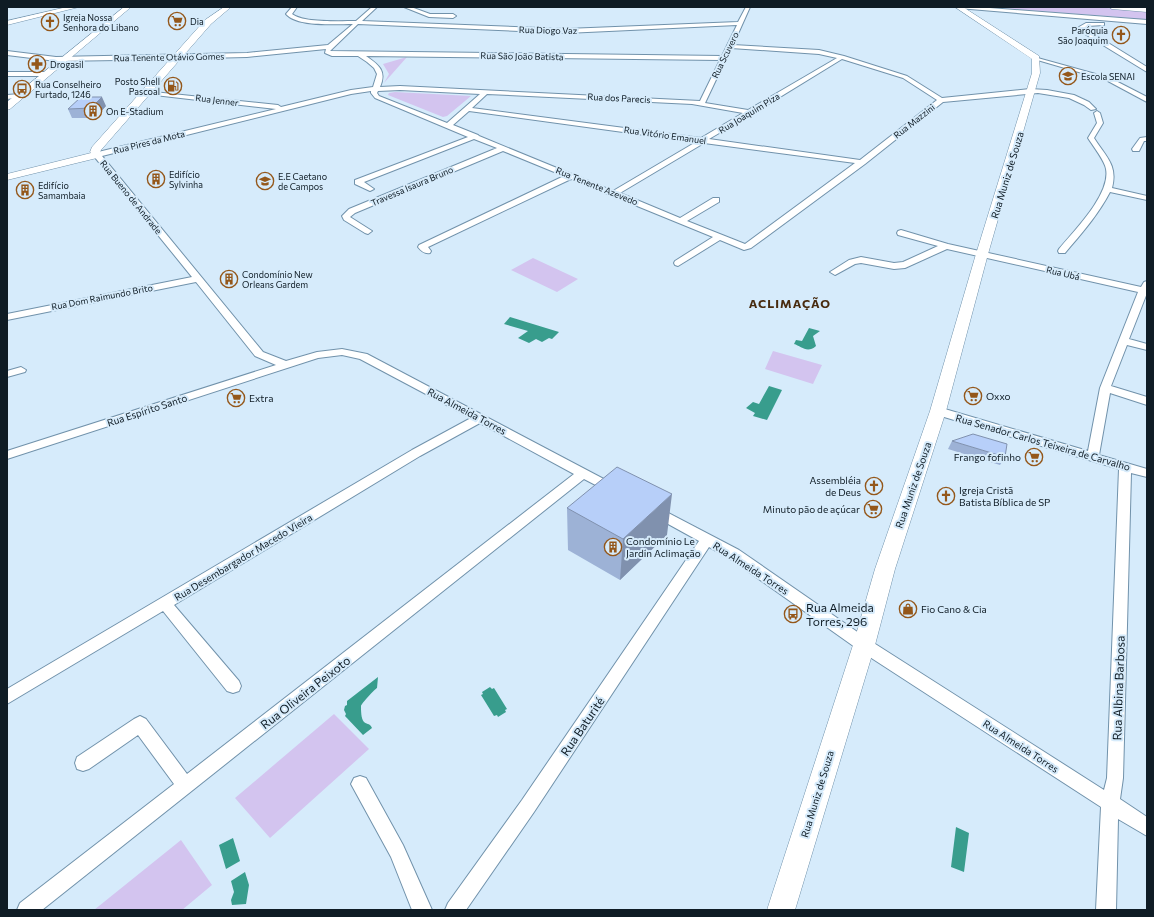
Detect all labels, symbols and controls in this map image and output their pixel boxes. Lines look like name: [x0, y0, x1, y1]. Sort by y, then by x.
supermarket icon: Dia: [167, 11, 187, 31]
church icon: Igreja Nossa Senhora do Libano: [40, 12, 60, 32]
place label: Igreja Nossa Senhora do Libano: [63, 12, 139, 33]
place label: Dia: [190, 16, 204, 27]
street label: Rua Diogo Vaz: [519, 24, 578, 36]
place label: Paróquia São Joaquim: [1058, 25, 1108, 46]
church icon: Paróquia São Joaquim: [1111, 25, 1131, 45]
street label: Rua Scuvero: [709, 30, 741, 80]
street label: Rua São João Batista: [480, 50, 564, 62]
street label: Rua Tenente Otávio Gomes: [114, 51, 224, 63]
pharmacy icon: Drogasil: [27, 54, 47, 74]
place label: Drogasil: [50, 59, 84, 70]
school or university icon: Escola SENAI: [1058, 66, 1078, 86]
place label: Escola SENAI: [1081, 71, 1135, 82]
place label: Posto Shell Pascoal: [115, 76, 160, 97]
fuel station icon: Posto Shell Pascoal: [163, 76, 183, 96]
bus stop icon: Rua Conselheiro Furtado, 1246: [12, 79, 32, 99]
place label: Rua Conselheiro Furtado, 1246: [35, 79, 101, 100]
street label: Rua Joaquim Piza: [716, 90, 782, 136]
street label: Rua dos Parecis: [587, 91, 651, 105]
street label: Rua Jenner: [195, 92, 240, 108]
building icon: On E-Stadium: [83, 101, 103, 121]
street label: Rua Mazzini: [891, 101, 937, 141]
place label: On E-Stadium: [106, 106, 163, 117]
street label: Rua Vitório Emanuel: [623, 124, 707, 146]
street label: Rua Pires da Mota: [112, 128, 186, 156]
street label: Rua Muniz de Souza: [988, 130, 1026, 220]
street label: Rua Bueno de Andrade: [98, 158, 164, 236]
street label: Travessa Isaura Bruno: [369, 164, 455, 208]
street label: Rua Tenente Azevedo: [554, 165, 640, 207]
building icon: Edifício Sylvinha: [146, 169, 166, 189]
place label: Edifício Sylvinha: [169, 169, 203, 190]
school or university icon: E.E Caetano de Campos: [255, 171, 275, 191]
place label: E.E Caetano de Campos: [278, 171, 327, 192]
building icon: Edifício Samambaia: [15, 180, 35, 200]
place label: Edifício Samambaia: [38, 180, 86, 201]
street label: Rua Ubá: [1045, 264, 1081, 282]
building icon: Condomínio New Orleans Gardem: [219, 269, 239, 289]
place label: Condomínio New Orleans Gardem: [242, 269, 313, 290]
street label: Rua Dom Raimundo Brito: [50, 282, 154, 312]
district label: ACLIMAÇÃO: [749, 296, 831, 310]
street label: Rua Almeida Torres: [426, 385, 509, 437]
supermarket icon: Oxxo: [963, 386, 983, 406]
supermarket icon: Extra: [226, 388, 246, 408]
place label: Oxxo: [986, 390, 1010, 402]
street label: Rua Espírito Santo: [105, 391, 189, 429]
place label: Extra: [249, 392, 273, 404]
street label: Rua Senador Carlos Teixeira de Carvalho: [954, 411, 1132, 473]
street label: Rua Muniz de Souza: [893, 440, 933, 530]
supermarket icon: Frango fofinho: [1024, 447, 1044, 467]
place label: Frango fofinho: [954, 451, 1021, 463]
place label: Assembléia de Deus: [809, 474, 861, 498]
church icon: Assembléia de Deus: [864, 476, 884, 496]
place label: Igreja Cristã Batista Bíblica de SP: [959, 484, 1050, 508]
church icon: Igreja Cristã Batista Bíblica de SP: [936, 486, 956, 506]
supermarket icon: Minuto pão de açúcar: [863, 499, 883, 519]
place label: Minuto pão de açúcar: [763, 503, 860, 515]
street label: Rua Desembargador Macedo Vieira: [172, 511, 314, 603]
place label: Condomínio Le Jardin Aclimação: [626, 535, 701, 559]
building icon: Condomínio Le Jardin Aclimação: [603, 537, 623, 557]
street label: Rua Almeida Torres: [711, 539, 791, 597]
shop icon: Fio Cano & Cia: [898, 599, 918, 619]
place label: Rua Almeida Torres, 296: [806, 600, 874, 628]
place label: Fio Cano & Cia: [921, 603, 987, 615]
bus stop icon: Rua Almeida Torres, 296: [783, 604, 803, 624]
street label: Rua Albina Barbosa: [1109, 635, 1127, 741]
street label: Rua Oliveira Peixoto: [257, 653, 353, 731]
street label: Rua Baturité: [557, 694, 607, 758]
street label: Rua Almeida Torres: [981, 717, 1061, 775]
street label: Rua Muniz de Souza: [798, 749, 836, 839]

